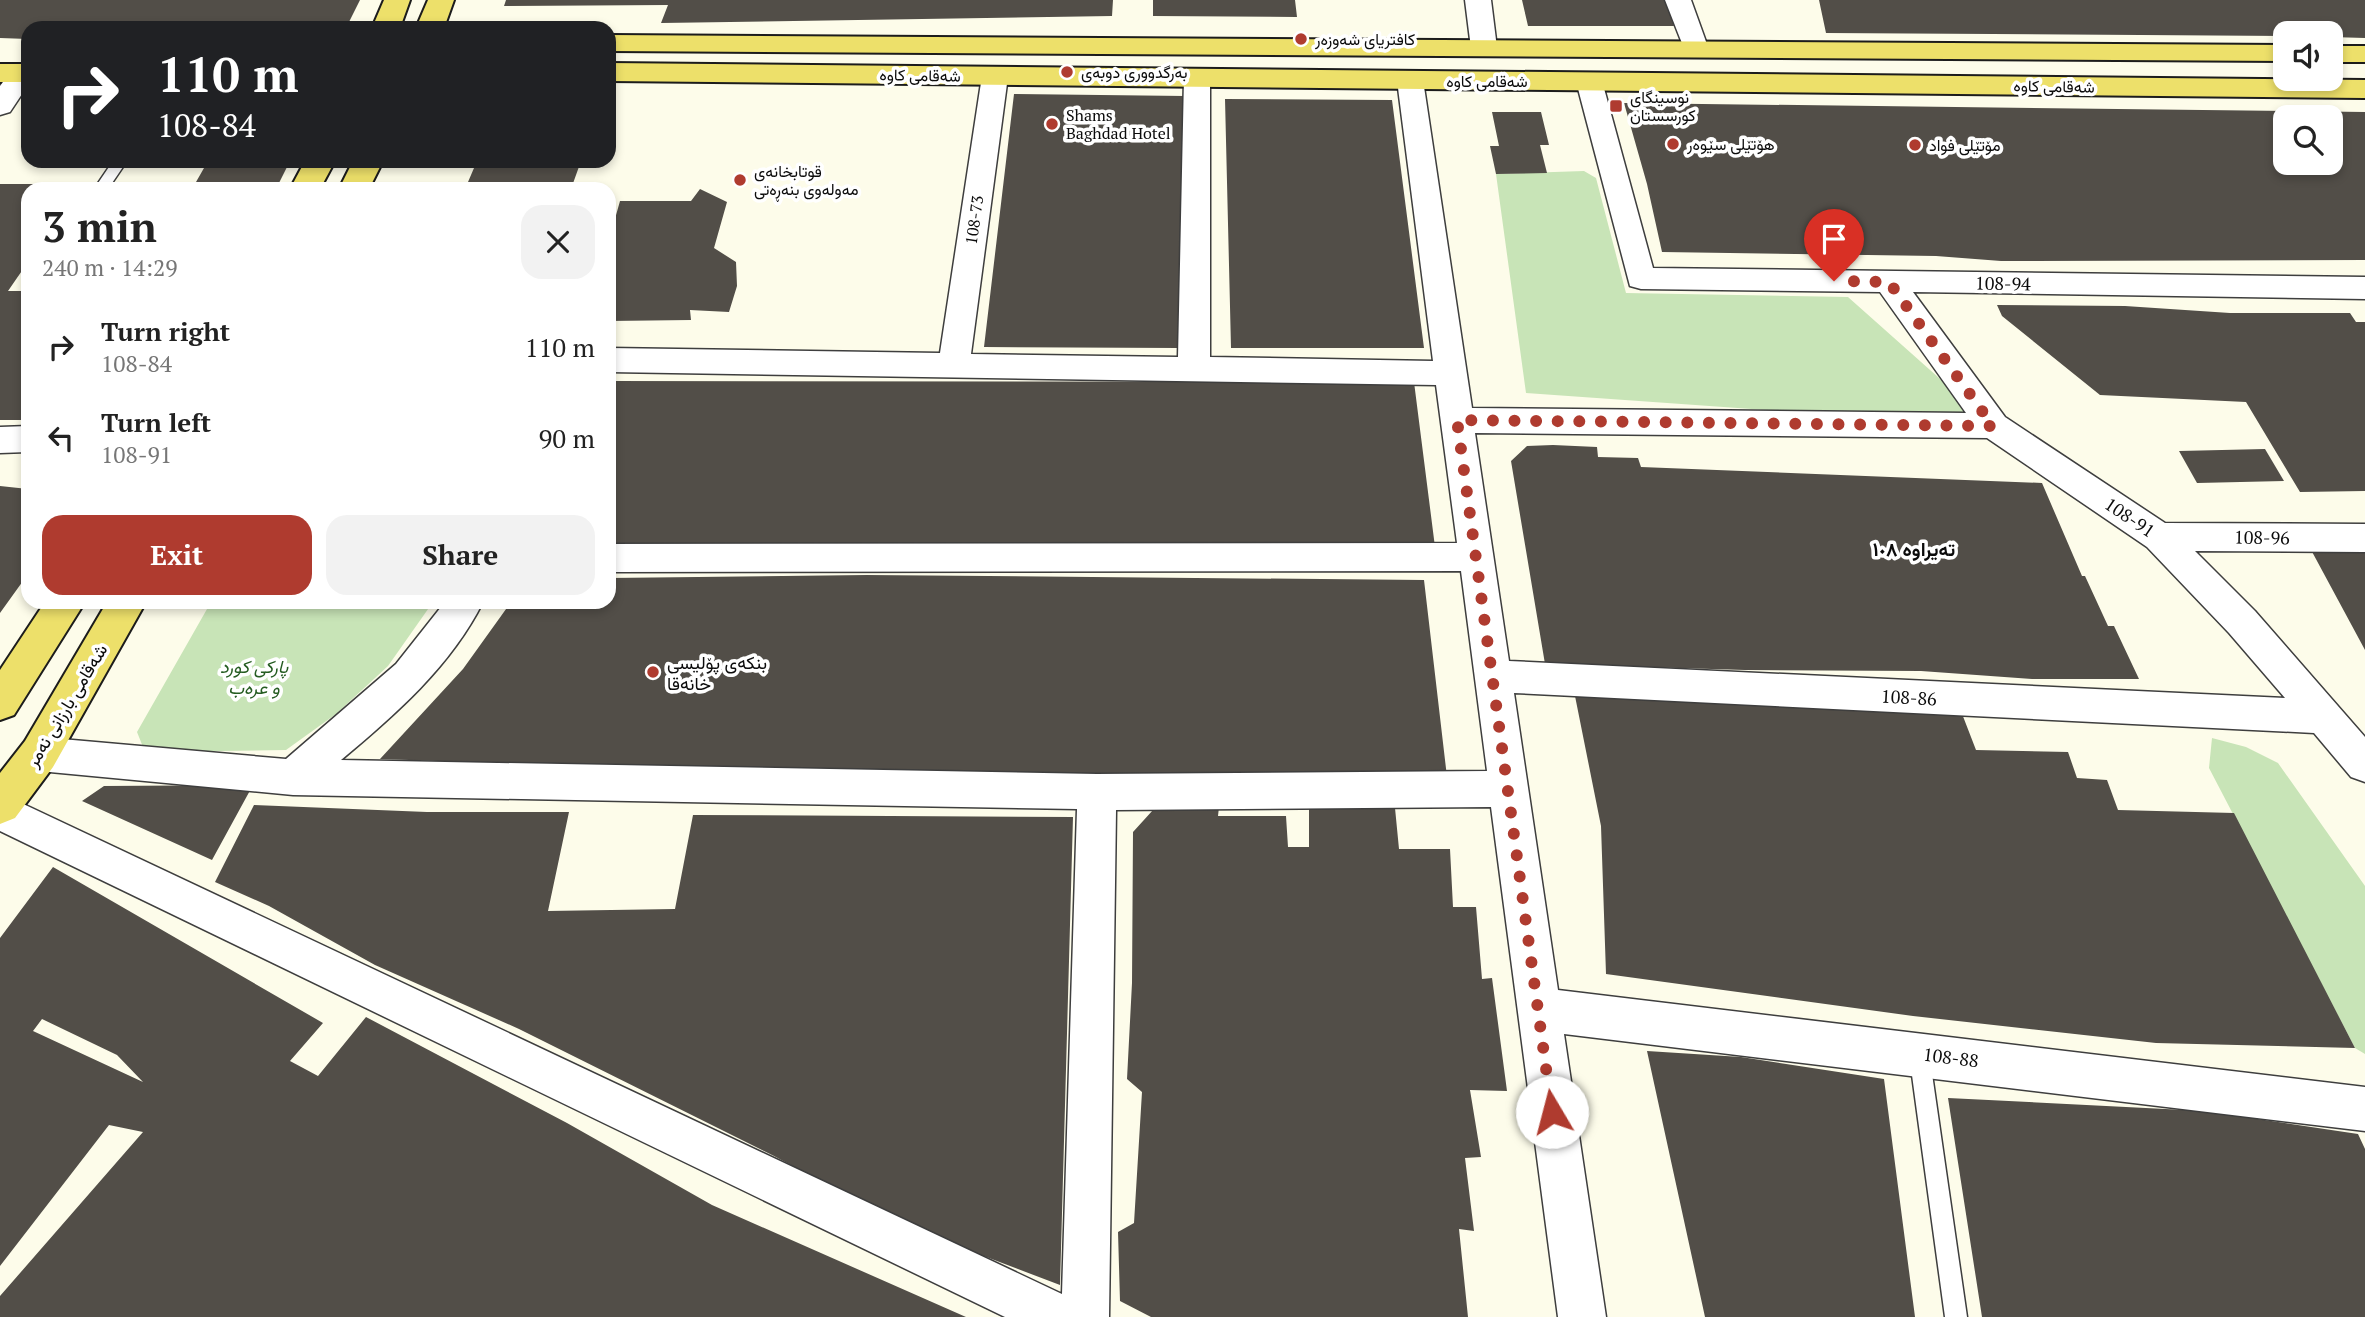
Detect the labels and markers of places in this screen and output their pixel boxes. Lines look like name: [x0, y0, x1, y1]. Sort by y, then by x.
place label: کافتریای شەوزەر: [1314, 28, 1415, 50]
marker: کافتریای شەوزەر: [1293, 31, 1309, 47]
place label: بەرگدووری دوبەی: [1081, 61, 1188, 83]
marker: بەرگدووری دوبەی: [1059, 64, 1075, 80]
place label: نوسینگای کورسستان: [1630, 86, 1696, 126]
marker: نوسینگای کورسستان: [1608, 98, 1624, 114]
place label: Shams Baghdad Hotel: [1066, 104, 1171, 144]
marker: Shams Baghdad Hotel: [1044, 116, 1060, 132]
place label: هۆتێلی سێوەر: [1686, 133, 1775, 155]
place label: مۆتێلی فواد: [1929, 134, 2001, 156]
marker: هۆتێلی سێوەر: [1665, 136, 1681, 152]
marker: مۆتێلی فواد: [1907, 137, 1923, 153]
place label: قوتابخانەی مەولەوی بنەڕەتی: [754, 160, 859, 202]
marker: قوتابخانەی مەولەوی بنەڕەتی: [732, 172, 748, 188]
pin: [1804, 209, 1864, 281]
place label: بنکەی پۆلیسی خانەقا: [667, 650, 767, 695]
marker: بنکەی پۆلیسی خانەقا: [645, 664, 661, 680]

